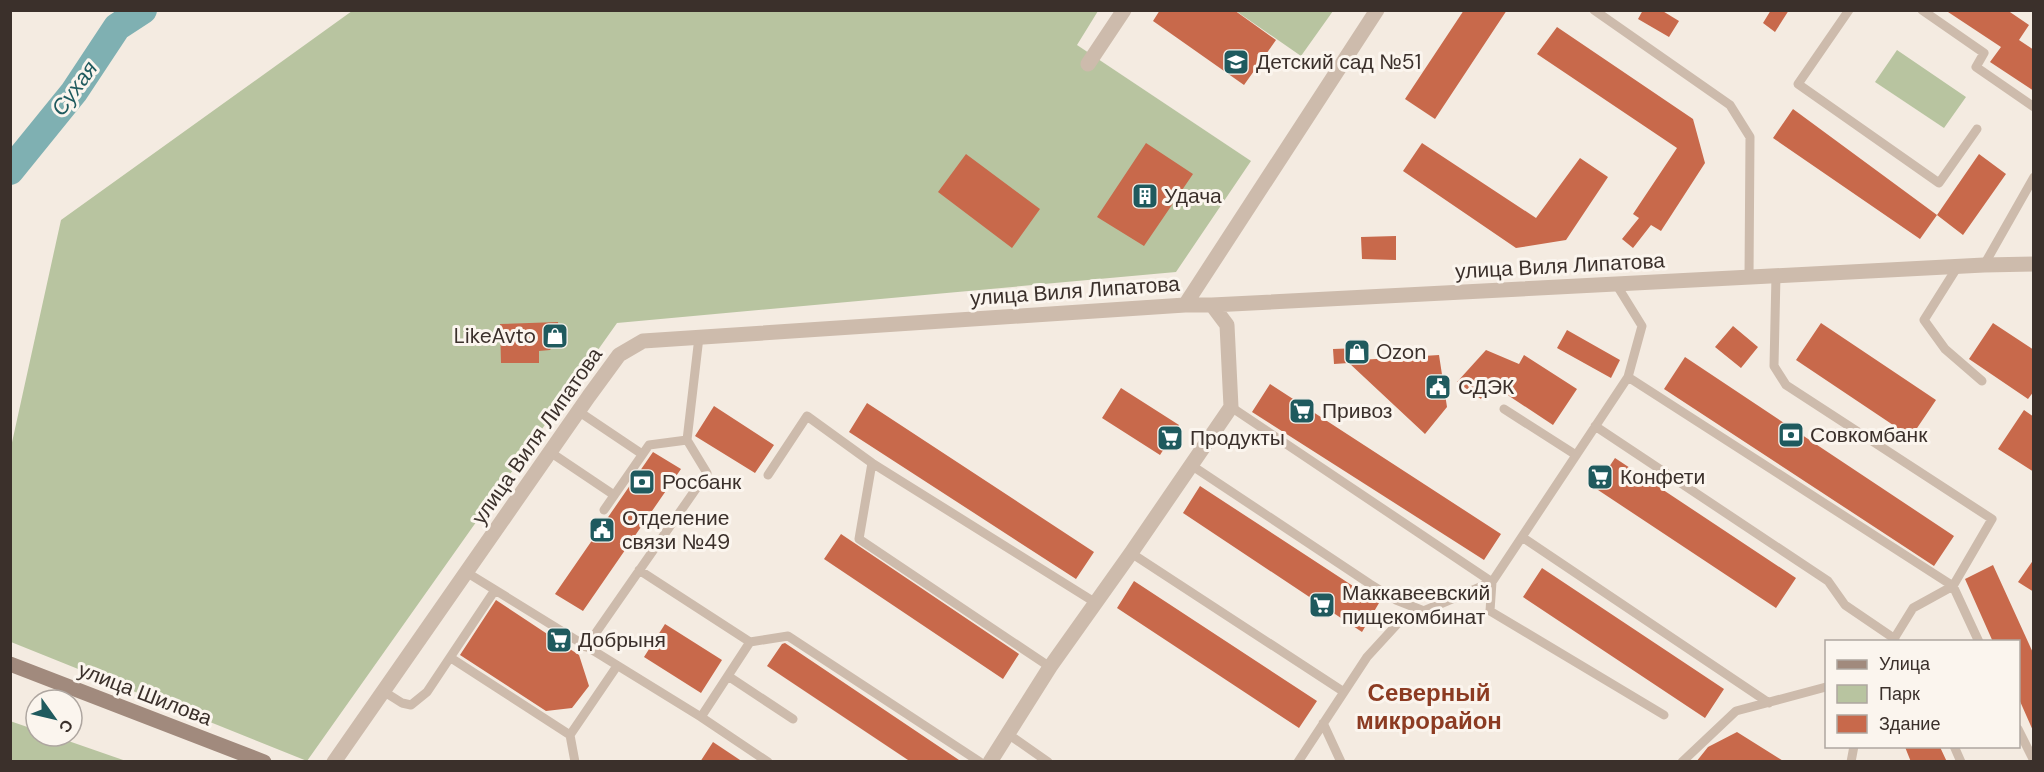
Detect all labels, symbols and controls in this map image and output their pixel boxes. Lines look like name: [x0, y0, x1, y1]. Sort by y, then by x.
school or university icon: Детский сад №51: [1221, 47, 1251, 77]
place label: Детский сад №51: [1256, 48, 1421, 76]
water label: Сухая: [45, 55, 104, 122]
building icon: Удача: [1130, 181, 1160, 211]
place label: Удача: [1164, 182, 1222, 210]
street label: улица Виля Липатова: [1454, 247, 1666, 285]
street label: улица Виля Липатова: [969, 270, 1181, 312]
shop icon: LikeAvto: [540, 321, 570, 351]
place label: LikeAvto: [454, 322, 536, 350]
shop icon: Ozon: [1342, 337, 1372, 367]
place label: Ozon: [1376, 338, 1426, 366]
street label: улица Виля Липатова: [465, 342, 609, 530]
public building icon: СДЭК: [1423, 372, 1453, 402]
place label: СДЭК: [1458, 373, 1515, 401]
supermarket icon: Привоз: [1287, 396, 1317, 426]
place label: Привоз: [1322, 397, 1393, 425]
bank icon: Совкомбанк: [1776, 420, 1806, 450]
place label: Совкомбанк: [1810, 421, 1928, 449]
supermarket icon: Продукты: [1155, 423, 1185, 453]
place label: Продукты: [1190, 424, 1285, 452]
supermarket icon: Конфети: [1585, 462, 1615, 492]
place label: Конфети: [1620, 463, 1705, 491]
bank icon: Росбанк: [627, 467, 657, 497]
place label: Росбанк: [662, 468, 742, 496]
place label: Отделение связи №49: [622, 504, 730, 556]
public building icon: Отделение связи №49: [587, 515, 617, 545]
place label: Маккавеевский пищекомбинат: [1342, 579, 1490, 631]
supermarket icon: Маккавеевский пищекомбинат: [1307, 590, 1337, 620]
supermarket icon: Добрыня: [544, 625, 574, 655]
place label: Добрыня: [578, 626, 666, 654]
legend: [1825, 640, 2020, 748]
text: Улица: [1879, 652, 1931, 676]
street label: улица Шилова: [74, 656, 216, 732]
district label: Северный микрорайон: [1356, 677, 1502, 736]
text: Парк: [1879, 682, 1920, 706]
north arrow: [24, 688, 84, 748]
text: Здание: [1879, 712, 1940, 736]
text: С: [54, 715, 78, 737]

